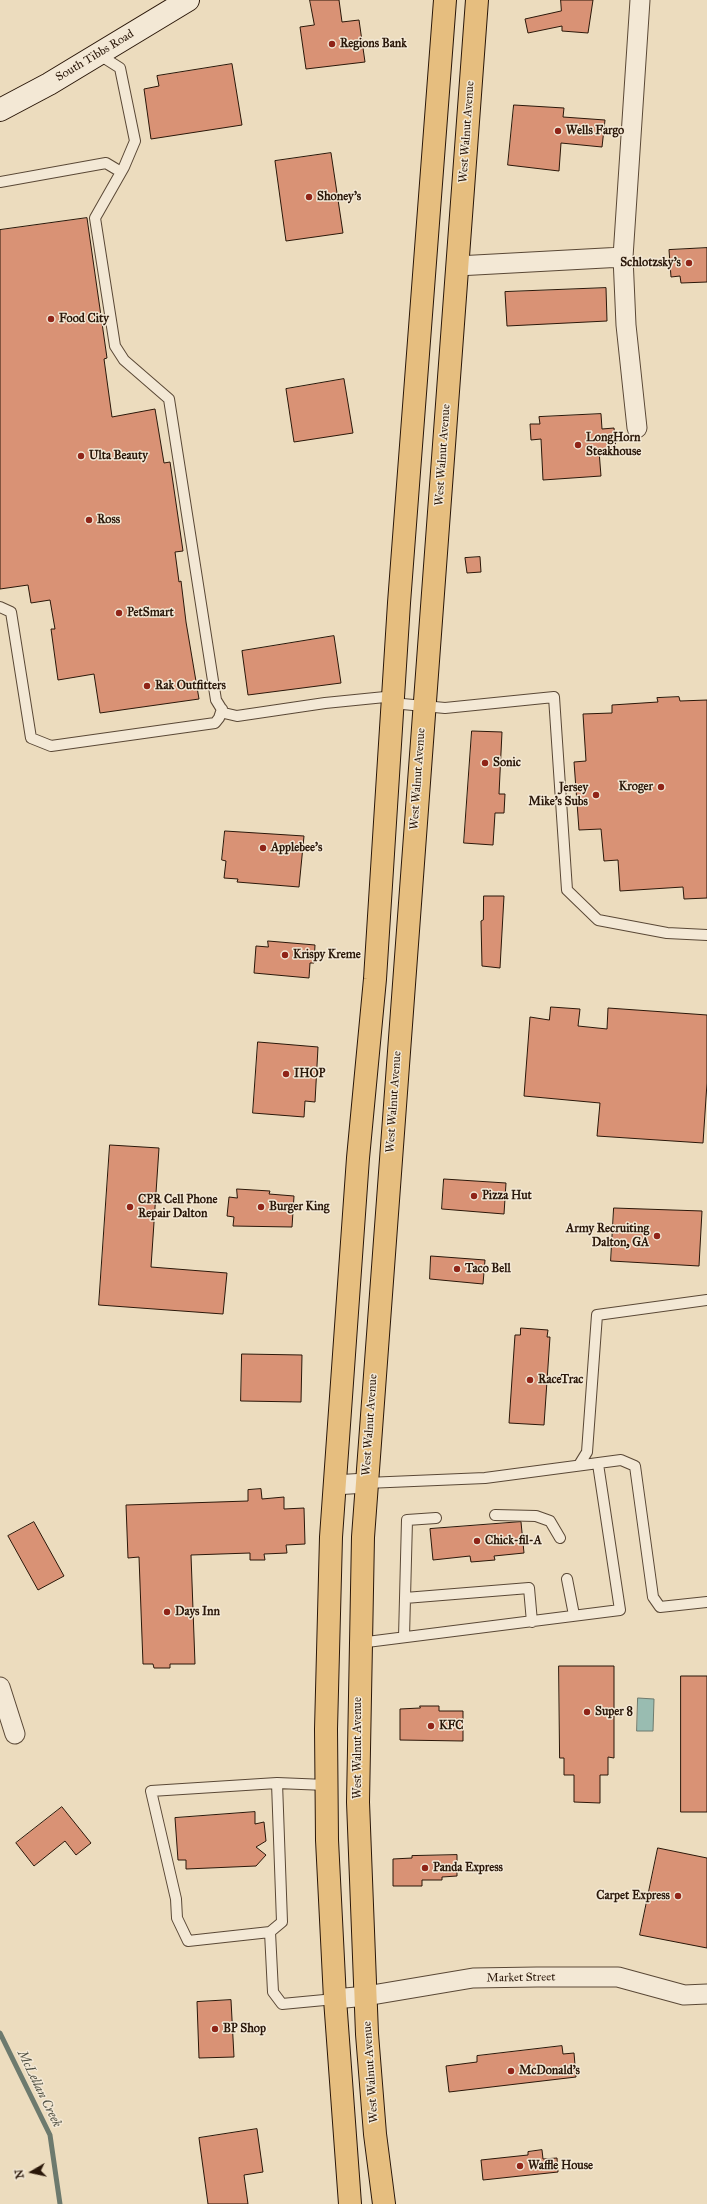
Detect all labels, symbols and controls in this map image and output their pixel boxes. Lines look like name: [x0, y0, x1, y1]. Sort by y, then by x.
street label: South Tibbs Road: [53, 27, 137, 85]
place label: Regions Bank: [340, 37, 407, 51]
marker: Regions Bank: [327, 39, 337, 49]
street label: West Walnut Avenue: [456, 81, 478, 183]
place label: Wells Fargo: [566, 124, 624, 138]
marker: Wells Fargo: [553, 126, 563, 136]
place label: Shoney's: [317, 190, 361, 204]
marker: Shoney's: [304, 192, 314, 202]
place label: Schlotzsky's: [620, 256, 681, 270]
marker: Schlotzsky's: [684, 258, 694, 268]
place label: Food City: [59, 312, 109, 326]
marker: Food City: [46, 314, 56, 324]
street label: West Walnut Avenue: [432, 404, 454, 506]
place label: LongHorn Steakhouse: [586, 431, 641, 459]
marker: LongHorn Steakhouse: [573, 440, 583, 450]
place label: Ulta Beauty: [89, 449, 148, 463]
marker: Ulta Beauty: [76, 451, 86, 461]
place label: Ross: [97, 513, 120, 527]
marker: Ross: [84, 515, 94, 525]
place label: PetSmart: [127, 606, 174, 620]
marker: PetSmart: [114, 608, 124, 618]
place label: Rak Outfitters: [155, 679, 226, 693]
marker: Rak Outfitters: [142, 681, 152, 691]
street label: West Walnut Avenue: [407, 728, 429, 830]
place label: Sonic: [493, 756, 521, 770]
marker: Sonic: [480, 758, 490, 768]
place label: Kroger: [619, 780, 653, 794]
place label: Jersey Mike's Subs: [529, 781, 588, 809]
marker: Kroger: [656, 782, 666, 792]
marker: Jersey Mike's Subs: [591, 790, 601, 800]
place label: Applebee's: [271, 841, 322, 855]
marker: Applebee's: [258, 843, 268, 853]
place label: Krispy Kreme: [293, 948, 361, 962]
marker: Krispy Kreme: [280, 950, 290, 960]
street label: West Walnut Avenue: [383, 1051, 405, 1153]
place label: IHOP: [294, 1067, 325, 1081]
marker: IHOP: [281, 1069, 291, 1079]
place label: Pizza Hut: [482, 1189, 532, 1203]
marker: Pizza Hut: [469, 1191, 479, 1201]
place label: CPR Cell Phone Repair Dalton: [138, 1193, 217, 1221]
place label: Burger King: [269, 1200, 329, 1214]
marker: CPR Cell Phone Repair Dalton: [125, 1202, 135, 1212]
marker: Burger King: [256, 1202, 266, 1212]
place label: Army Recruiting Dalton, GA: [566, 1222, 649, 1250]
marker: Army Recruiting Dalton, GA: [652, 1231, 662, 1241]
place label: Taco Bell: [465, 1262, 511, 1276]
marker: Taco Bell: [452, 1264, 462, 1274]
place label: RaceTrac: [538, 1373, 583, 1387]
street label: West Walnut Avenue: [359, 1374, 381, 1476]
marker: RaceTrac: [525, 1375, 535, 1385]
place label: Chick-fil-A: [485, 1534, 542, 1548]
marker: Chick-fil-A: [472, 1536, 482, 1546]
place label: Days Inn: [175, 1605, 220, 1619]
marker: Days Inn: [162, 1607, 172, 1617]
street label: West Walnut Avenue: [351, 1697, 365, 1799]
place label: Super 8: [595, 1705, 633, 1719]
marker: Super 8: [582, 1707, 592, 1717]
place label: KFC: [439, 1719, 464, 1733]
marker: KFC: [426, 1721, 436, 1731]
place label: Panda Express: [433, 1861, 503, 1875]
marker: Panda Express: [420, 1863, 430, 1873]
place label: Carpet Express: [596, 1889, 670, 1903]
marker: Carpet Express: [673, 1891, 683, 1901]
street label: Market Street: [486, 1970, 556, 1986]
street label: West Walnut Avenue: [360, 2021, 382, 2123]
place label: BP Shop: [223, 2022, 266, 2036]
marker: BP Shop: [210, 2024, 220, 2034]
water label: McLellan Creek: [14, 2048, 64, 2130]
place label: McDonald's: [519, 2064, 580, 2078]
marker: McDonald's: [506, 2066, 516, 2076]
north arrow: [12, 2152, 52, 2192]
place label: Waffle House: [528, 2159, 593, 2173]
marker: Waffle House: [515, 2161, 525, 2171]
text: N: [13, 2168, 27, 2180]

